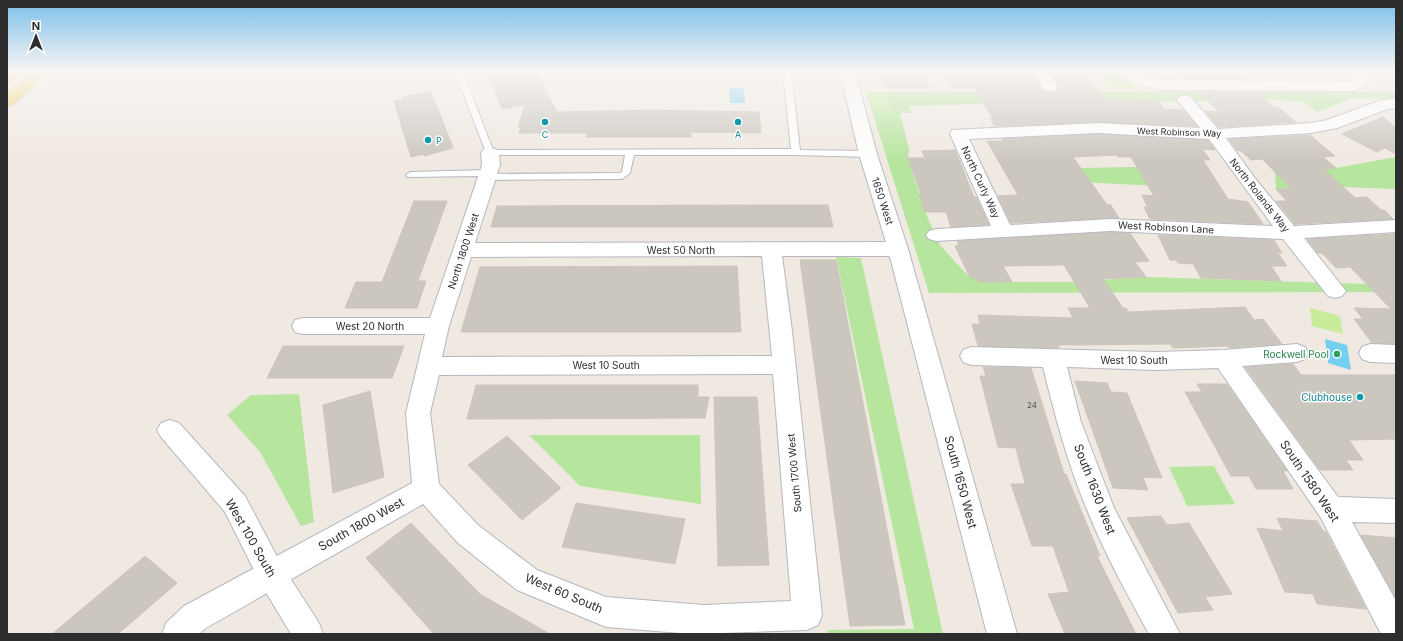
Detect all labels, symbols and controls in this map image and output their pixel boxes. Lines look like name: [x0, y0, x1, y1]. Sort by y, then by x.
north arrow: [16, 16, 56, 56]
text: N: [32, 19, 40, 33]
marker: C: [540, 117, 550, 127]
marker: A: [733, 117, 743, 127]
street label: West Robinson Way: [1137, 125, 1221, 139]
place label: C: [542, 129, 549, 140]
place label: A: [735, 129, 741, 140]
marker: P: [423, 135, 433, 145]
place label: P: [436, 135, 442, 146]
street label: North Curly Way: [959, 144, 1003, 220]
street label: North Rolands Way: [1227, 156, 1293, 235]
street label: 1650 West: [870, 176, 897, 227]
street label: North 1800 West: [445, 211, 481, 290]
street label: West Robinson Lane: [1118, 218, 1215, 236]
street label: West 50 North: [647, 244, 715, 256]
street label: West 20 North: [336, 320, 404, 332]
place label: Rockwell Pool: [1263, 348, 1329, 360]
marker: Rockwell Pool: [1332, 349, 1342, 359]
street label: West 10 South: [1100, 354, 1168, 366]
street label: West 10 South: [572, 359, 640, 371]
place label: Clubhouse: [1301, 391, 1352, 403]
marker: Clubhouse: [1355, 392, 1365, 402]
house number: 24: [1027, 400, 1037, 410]
street label: South 1700 West: [785, 432, 803, 513]
street label: South 1650 West: [941, 434, 981, 530]
street label: South 1580 West: [1277, 437, 1343, 525]
street label: South 1630 West: [1071, 442, 1119, 536]
street label: South 1800 West: [316, 494, 407, 554]
street label: West 100 South: [222, 496, 280, 580]
street label: West 60 South: [523, 570, 605, 616]

